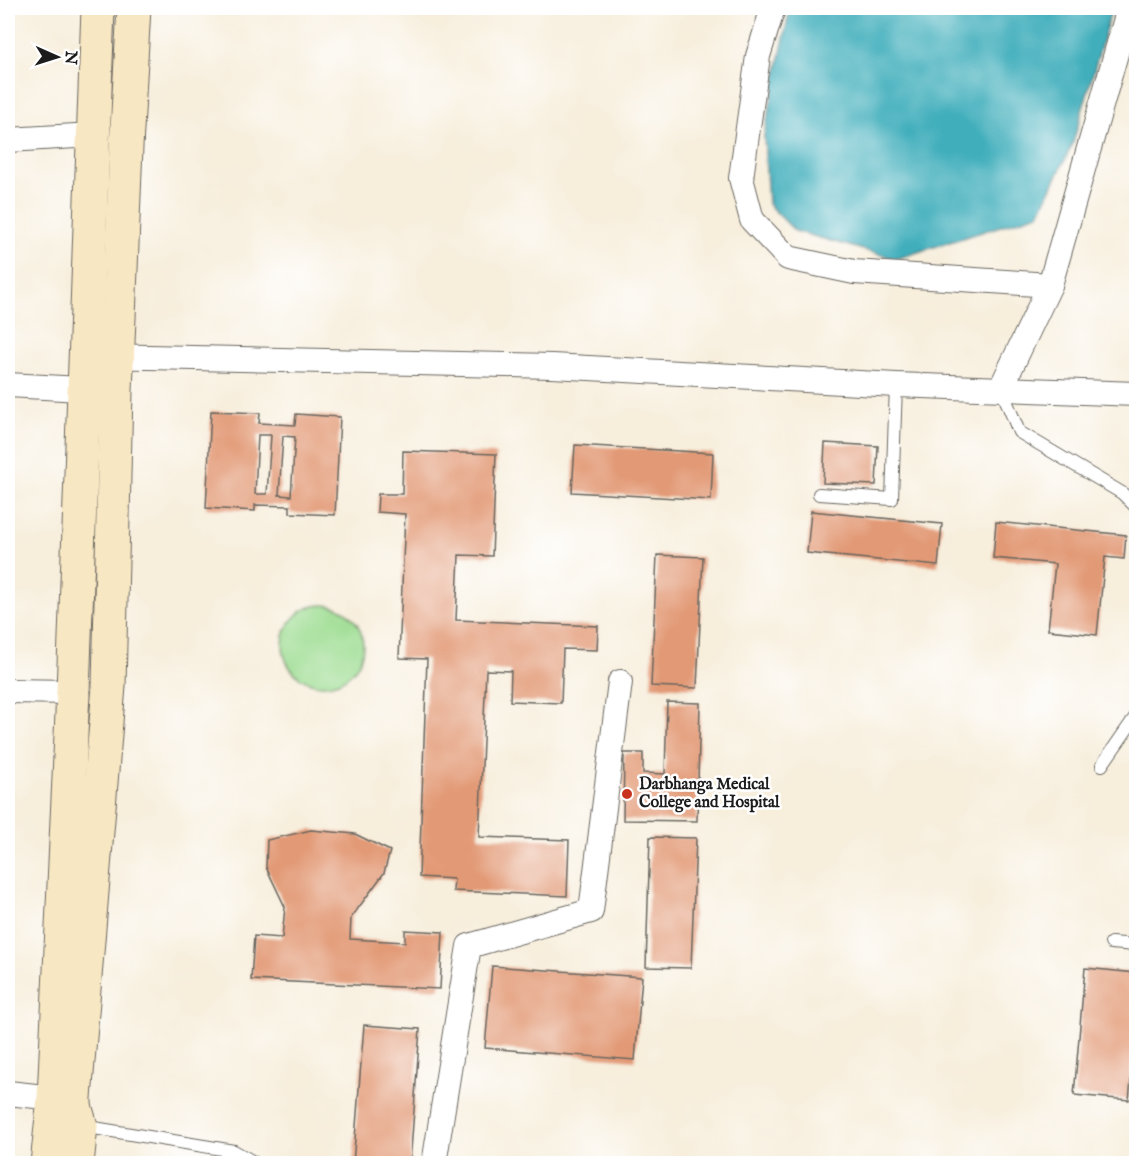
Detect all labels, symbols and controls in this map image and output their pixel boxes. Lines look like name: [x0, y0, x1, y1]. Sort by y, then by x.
north arrow: [27, 27, 87, 87]
text: N: [60, 49, 80, 65]
place label: Darbhanga Medical College and Hospital: [639, 775, 780, 813]
marker: Darbhanga Medical College and Hospital: [620, 787, 634, 801]

